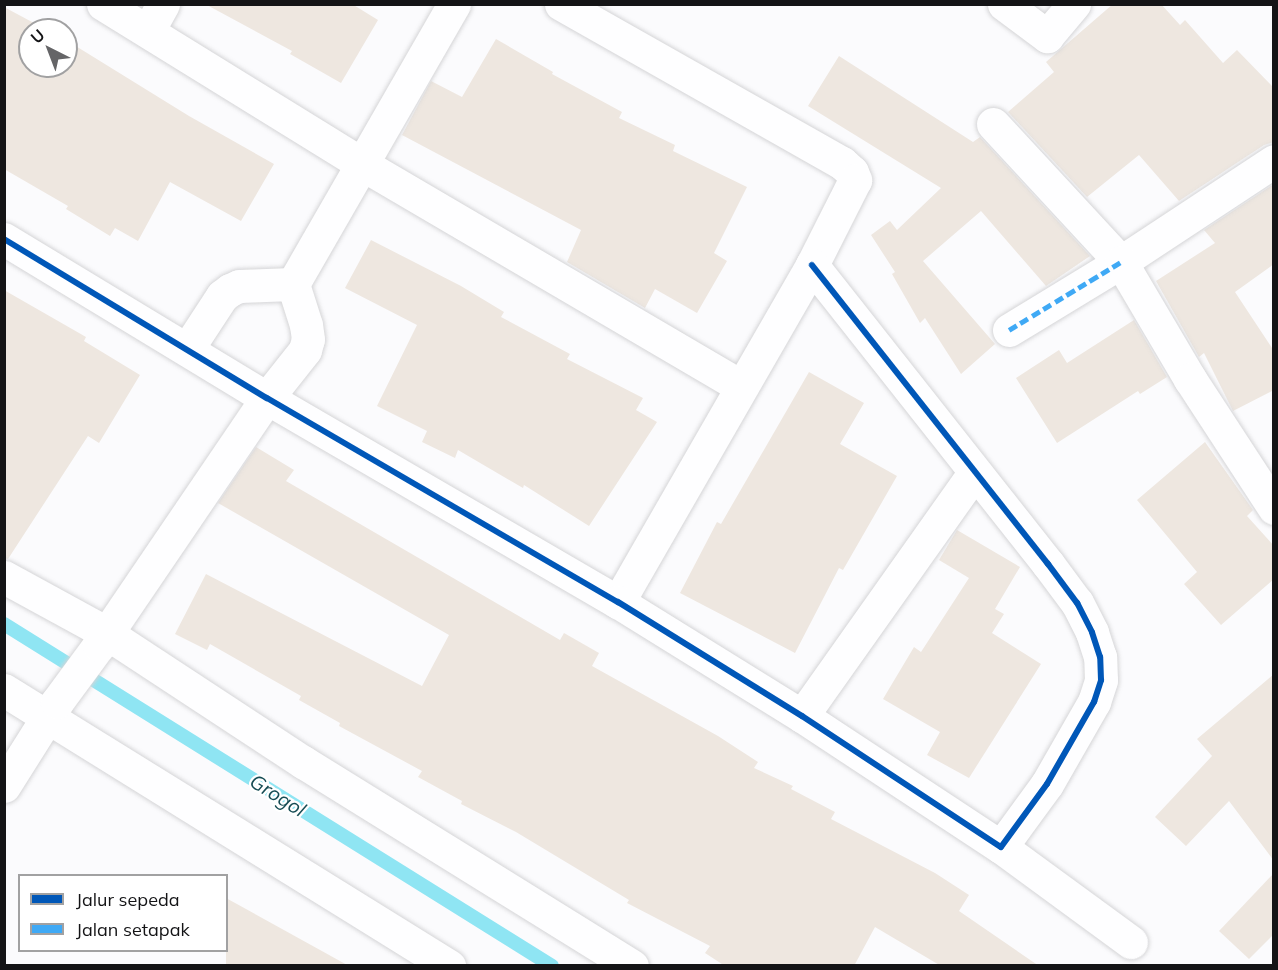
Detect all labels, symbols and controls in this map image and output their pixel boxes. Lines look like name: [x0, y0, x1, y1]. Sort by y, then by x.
north arrow: [18, 18, 78, 78]
text: U: [26, 25, 48, 48]
water label: Grogol: [246, 769, 310, 821]
legend: [18, 874, 228, 952]
text: Jalur sepeda: [76, 888, 180, 911]
text: Jalan setapak: [76, 918, 190, 941]

